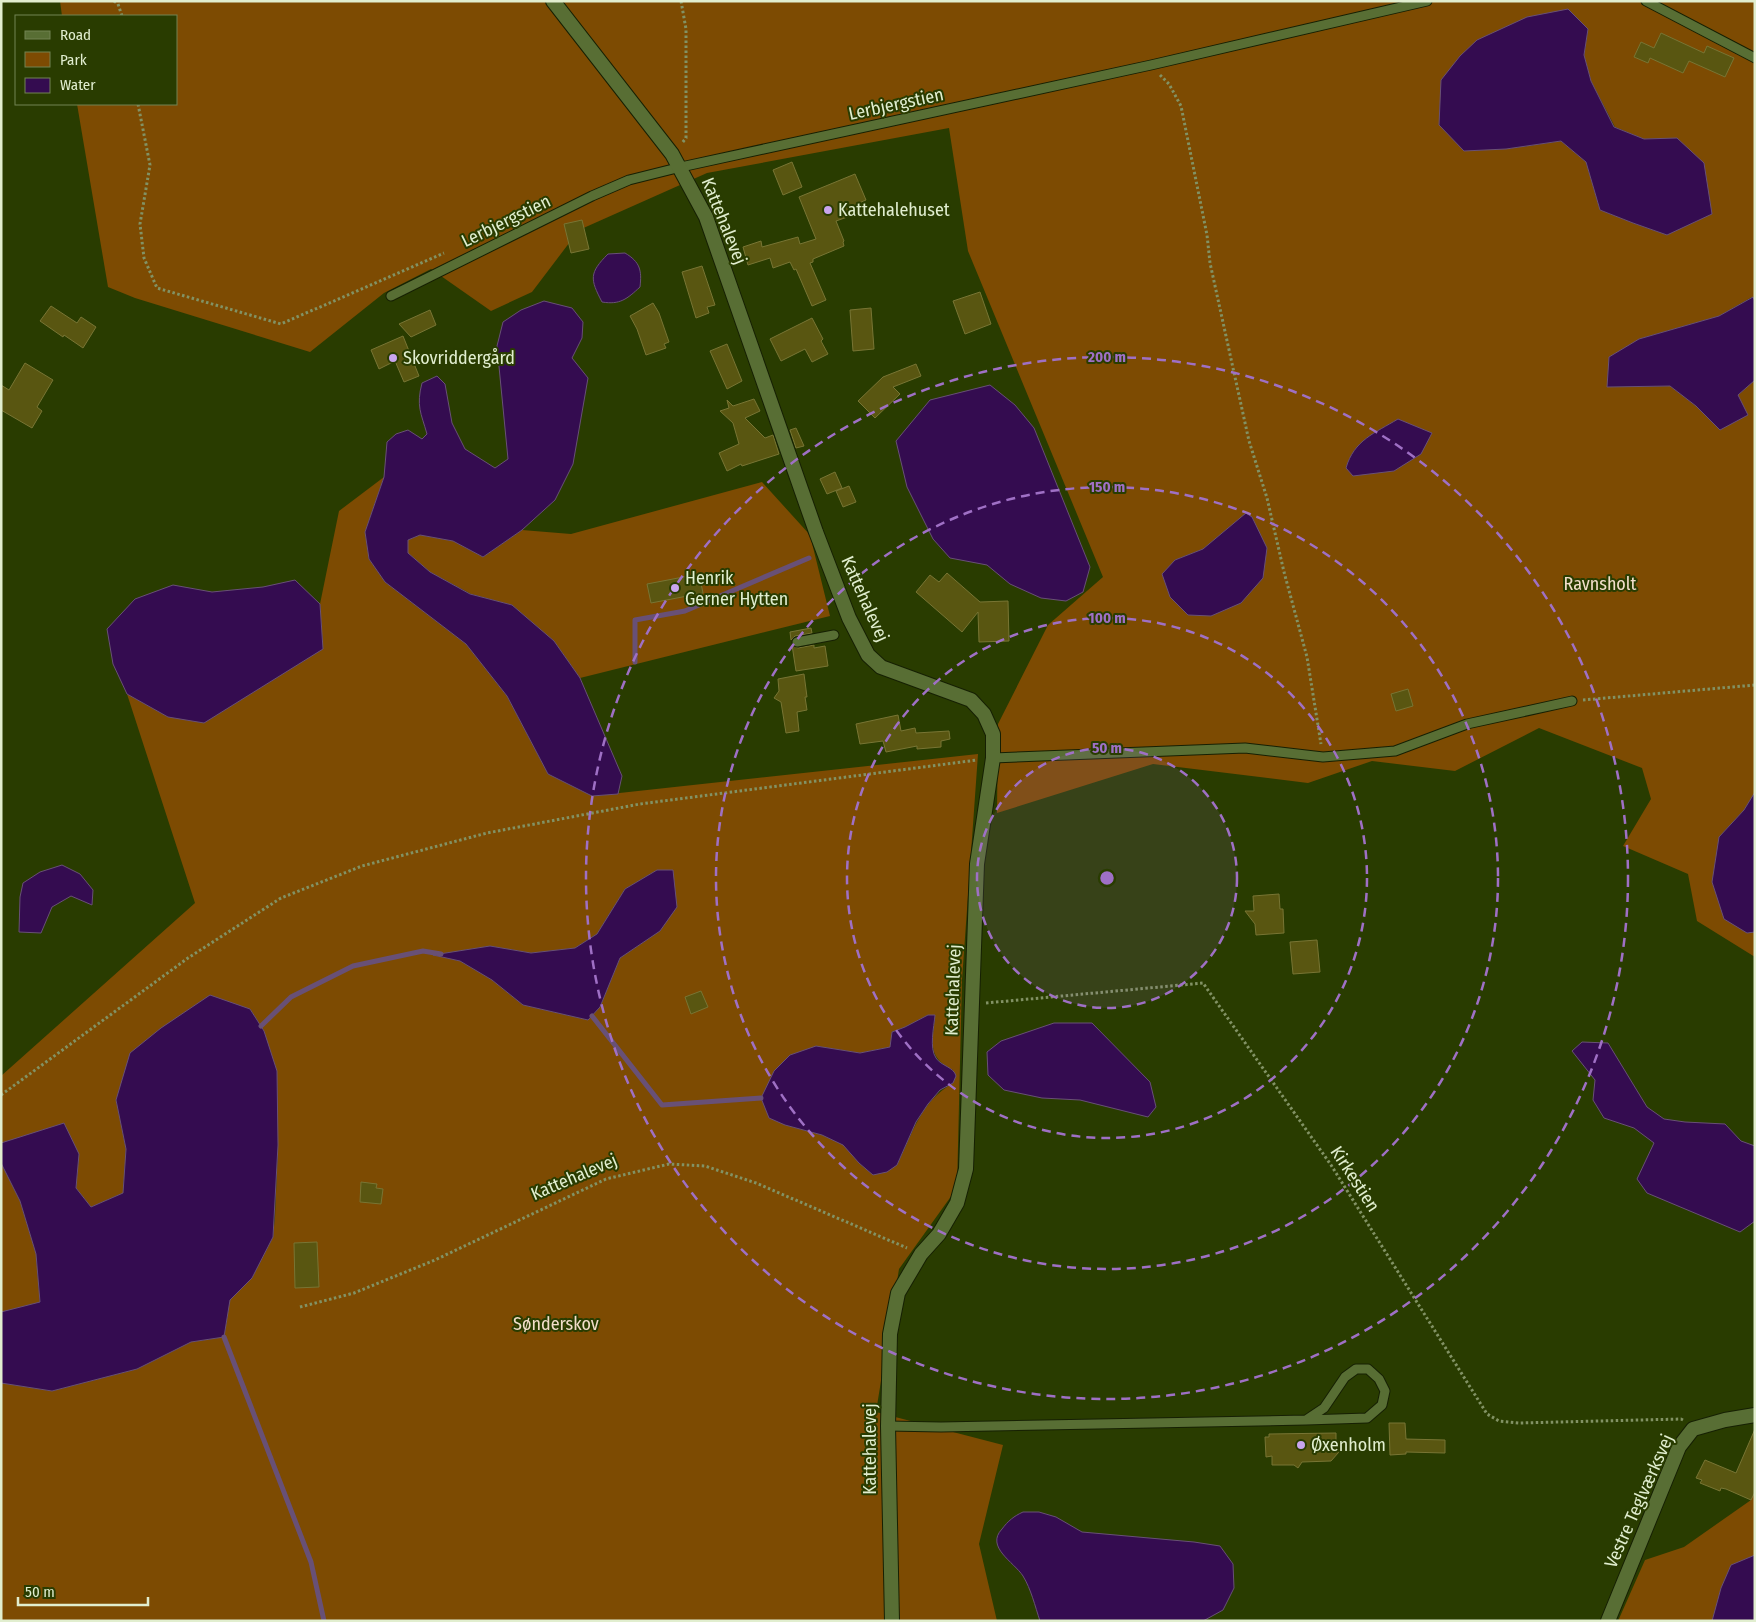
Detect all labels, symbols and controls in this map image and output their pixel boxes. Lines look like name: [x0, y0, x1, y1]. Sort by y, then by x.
legend: [15, 15, 178, 105]
text: Road: [60, 26, 91, 44]
text: Park: [60, 51, 87, 69]
text: Water: [60, 76, 96, 94]
street label: Lerbjergstien: [846, 83, 946, 125]
street label: Kattehalevej: [697, 174, 751, 268]
street label: Lerbjergstien: [458, 190, 554, 252]
place label: Kattehalehuset: [838, 199, 950, 221]
marker: Kattehalehuset: [822, 204, 834, 216]
place label: Skovriddergård: [403, 347, 515, 369]
text: 200 m: [1087, 348, 1126, 366]
marker: Skovriddergård: [387, 352, 399, 364]
text: 150 m: [1089, 478, 1125, 496]
street label: Kattehalevej: [836, 553, 894, 645]
place label: Henrik Gerner Hytten: [685, 567, 788, 610]
park label: Ravnsholt: [1564, 573, 1637, 595]
marker: Henrik Gerner Hytten: [669, 582, 681, 594]
text: 100 m: [1088, 609, 1126, 627]
text: 50 m: [1092, 739, 1122, 757]
centre of rings: [1098, 869, 1116, 887]
street label: Kattehalevej: [940, 944, 966, 1036]
street label: Kirkestien: [1326, 1142, 1384, 1216]
street label: Kattehalevej: [528, 1149, 620, 1205]
park label: Sønderskov: [513, 1313, 599, 1335]
street label: Kattehalevej: [859, 1403, 881, 1495]
street label: Vestre Teglværksvej: [1600, 1431, 1678, 1571]
place label: Øxenholm: [1311, 1434, 1386, 1456]
marker: Øxenholm: [1295, 1439, 1307, 1451]
scale bar: [18, 1574, 148, 1606]
text: 50 m: [25, 1583, 55, 1601]

